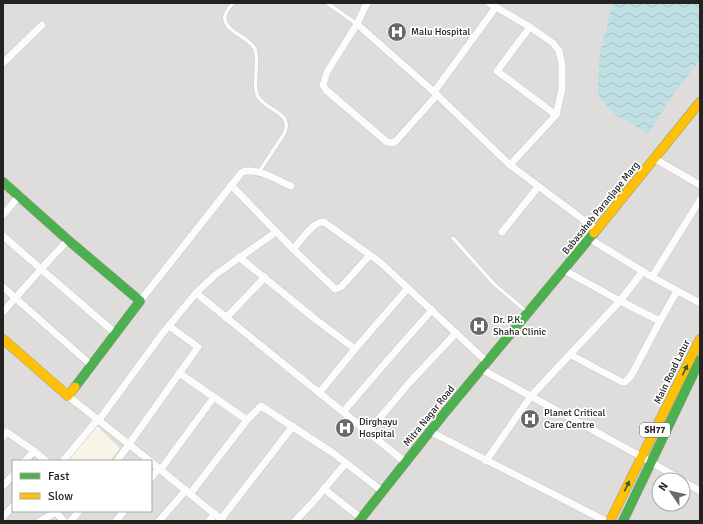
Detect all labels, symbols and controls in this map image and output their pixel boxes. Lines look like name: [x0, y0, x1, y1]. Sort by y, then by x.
hospital icon: Malu Hospital: [386, 21, 408, 43]
place label: Malu Hospital: [411, 26, 470, 38]
street label: Babasaheb Paranjape Marg: [560, 159, 642, 257]
place label: Dr. P.K. Shaha Clinic: [493, 314, 547, 338]
hospital icon: Dr. P.K. Shaha Clinic: [468, 315, 490, 337]
street label: Main Road Latur: [651, 338, 693, 406]
one-way arrow: [682, 364, 688, 375]
street label: Mitra Nagar Road: [401, 383, 457, 449]
place label: Planet Critical Care Centre: [544, 407, 605, 431]
hospital icon: Planet Critical Care Centre: [519, 408, 541, 430]
place label: Dirghayu Hospital: [359, 416, 398, 440]
hospital icon: Dirghayu Hospital: [334, 417, 356, 439]
road number: SH77: [640, 423, 670, 437]
legend: [12, 460, 152, 512]
text: Fast: [48, 469, 69, 484]
north arrow: [651, 472, 691, 512]
one-way arrow: [624, 480, 630, 492]
text: N: [656, 480, 671, 493]
text: Slow: [48, 489, 73, 504]

